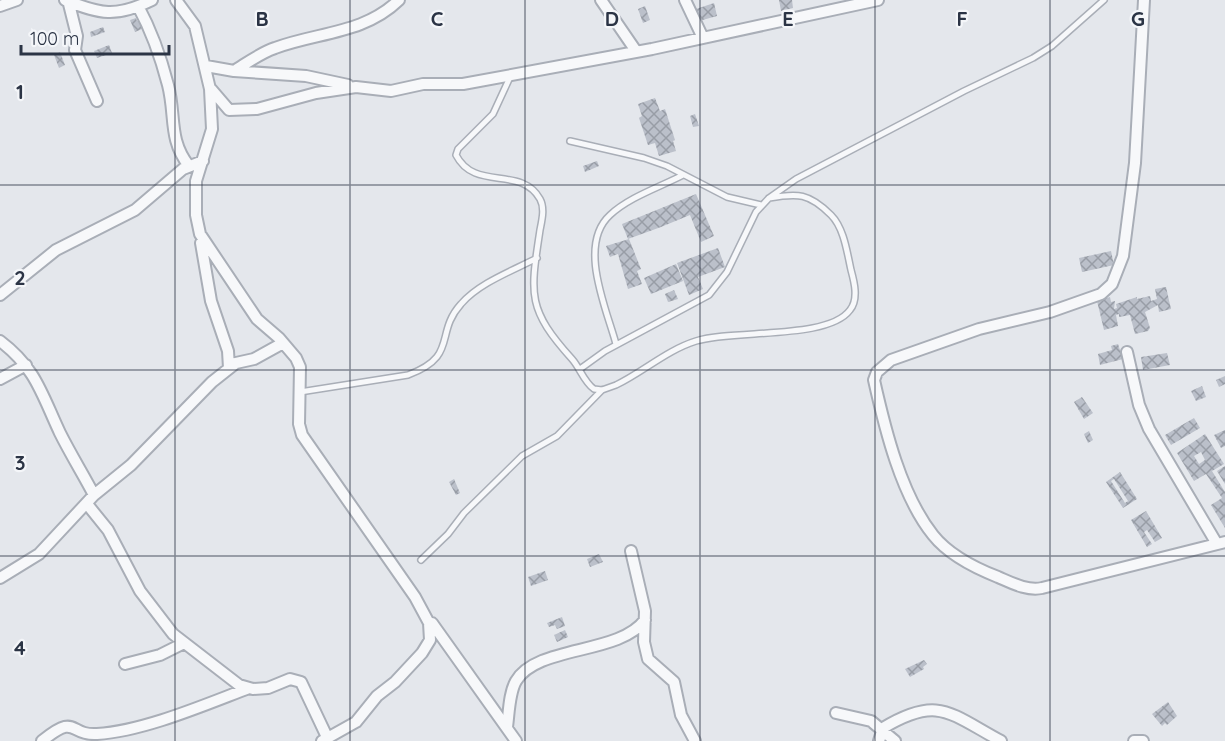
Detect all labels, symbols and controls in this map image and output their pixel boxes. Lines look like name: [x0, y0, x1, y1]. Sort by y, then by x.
text: B: [255, 6, 269, 31]
text: C: [431, 6, 444, 31]
text: D: [605, 6, 619, 31]
text: E: [782, 6, 794, 31]
text: F: [956, 6, 968, 31]
text: G: [1131, 6, 1145, 31]
scale bar: [21, 18, 170, 56]
text: 100 m: [30, 27, 79, 50]
text: 1: [16, 79, 24, 104]
text: 2: [14, 265, 26, 290]
text: 3: [15, 450, 25, 475]
text: 4: [14, 635, 26, 660]

